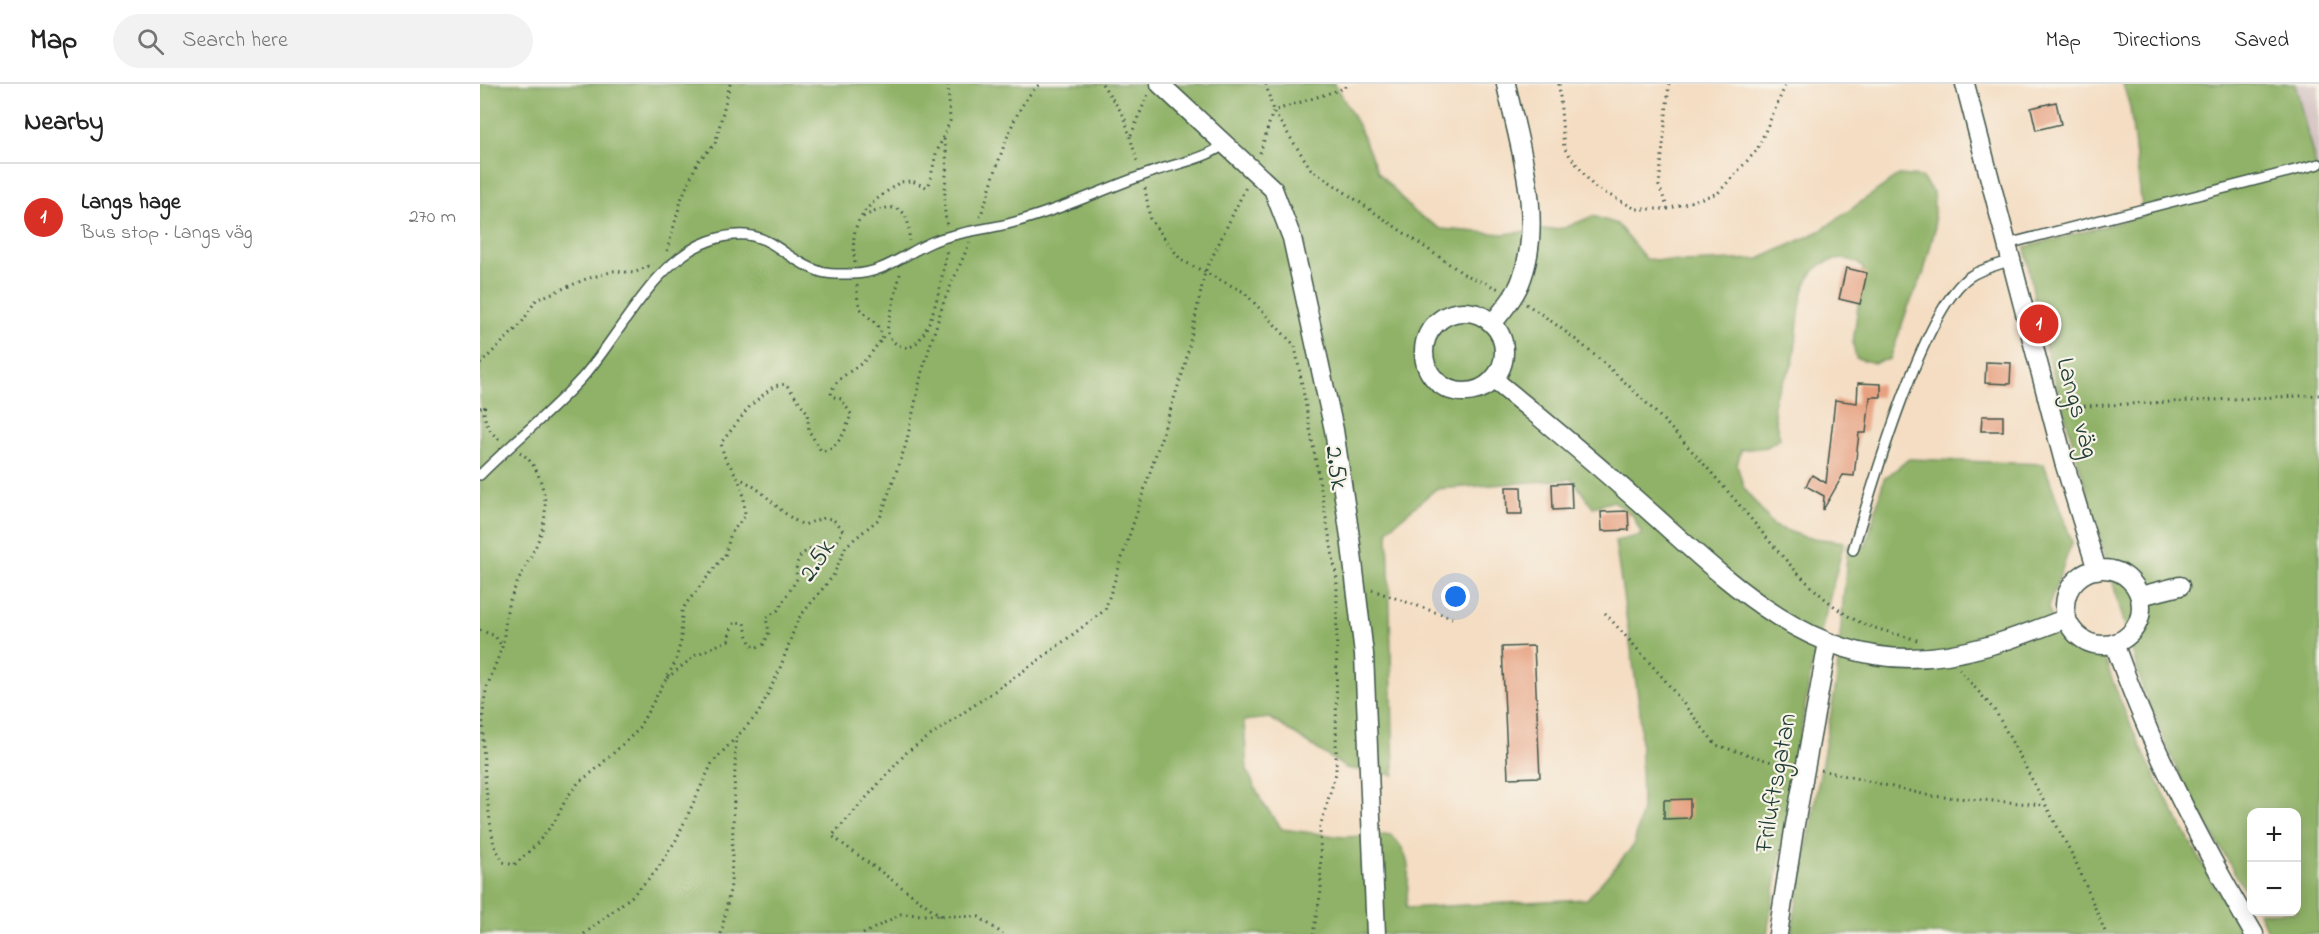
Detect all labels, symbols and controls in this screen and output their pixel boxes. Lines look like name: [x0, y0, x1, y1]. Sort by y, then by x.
search box: [113, 14, 533, 68]
text: Map: [30, 21, 77, 62]
icon: search: [134, 25, 167, 58]
text: Search here: [182, 25, 288, 57]
text: Map: [2045, 26, 2081, 56]
text: Directions: [2114, 26, 2201, 56]
text: Saved: [2234, 26, 2289, 56]
text: Nearby: [24, 104, 103, 142]
text: Langs hage: [81, 187, 181, 219]
text: 1: [40, 203, 47, 232]
text: 270 m: [409, 203, 456, 232]
text: Bus stop · Langs väg: [81, 219, 253, 248]
pin: 1: [2020, 302, 2058, 346]
street label: Langs väg: [2044, 353, 2108, 463]
street label: 2.5k: [1313, 443, 1357, 493]
street label: 2.5k: [790, 531, 846, 590]
your location: [1441, 582, 1470, 611]
street label: Friluftsgatan: [1746, 710, 1808, 857]
map controls: [2247, 808, 2301, 916]
button: +: [2247, 808, 2301, 862]
button: −: [2247, 862, 2301, 916]

